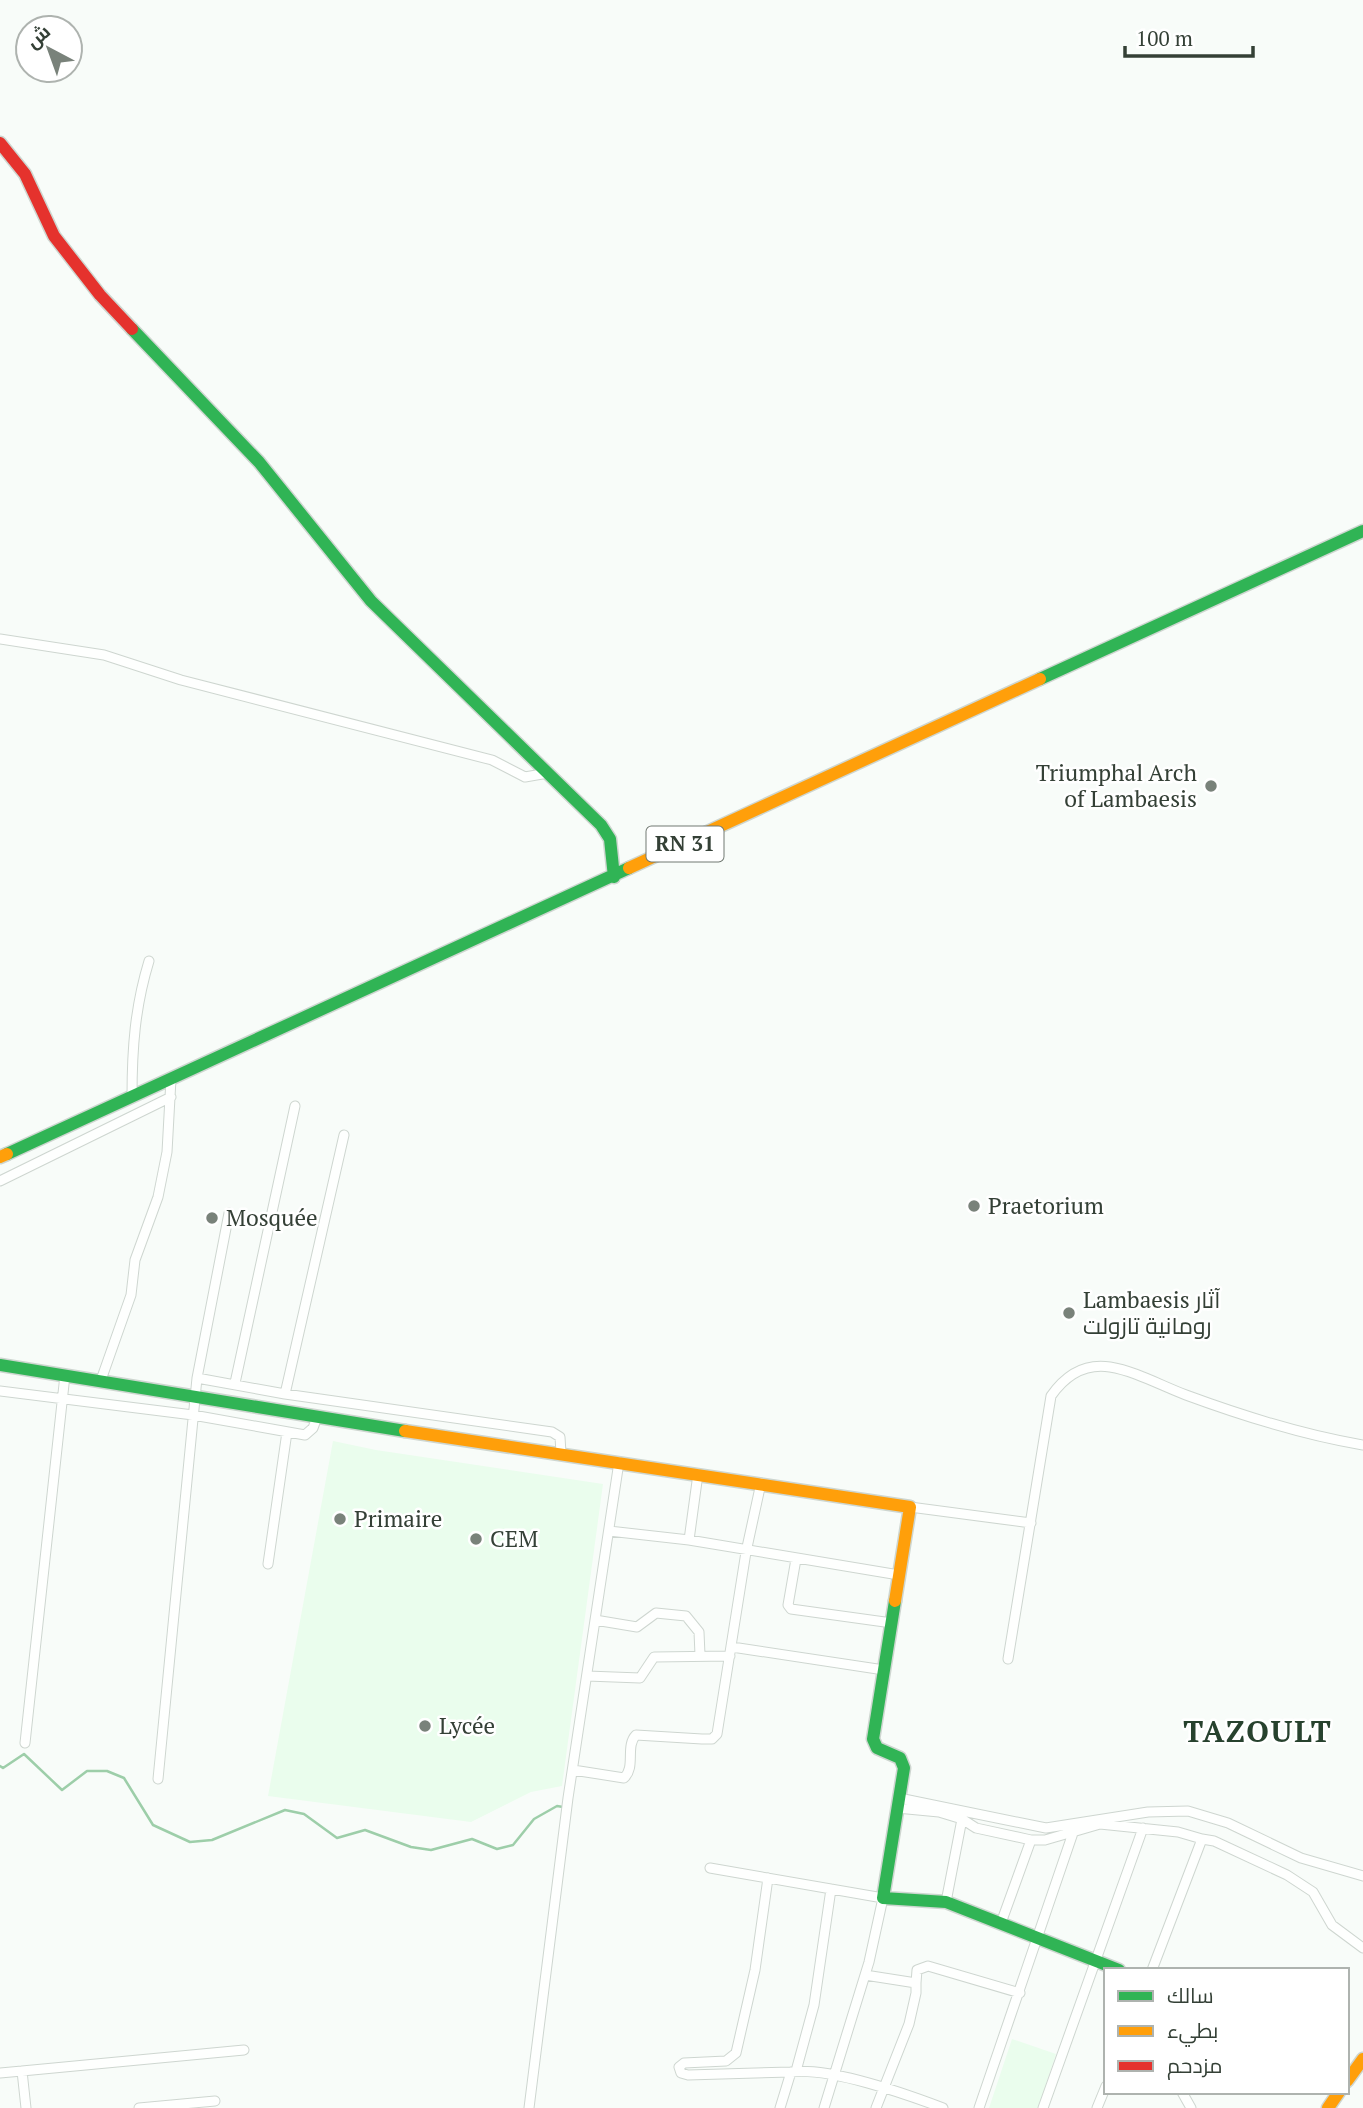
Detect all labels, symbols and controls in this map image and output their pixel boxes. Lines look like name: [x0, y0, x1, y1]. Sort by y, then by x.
north arrow: [14, 14, 84, 84]
scale bar: [1125, 14, 1253, 58]
text: ش: [20, 18, 55, 53]
text: 100 m: [1136, 24, 1193, 52]
place label: Triumphal Arch of Lambaesis: [1036, 757, 1197, 814]
marker: Triumphal Arch of Lambaesis: [1203, 778, 1219, 794]
road number: RN 31: [646, 826, 724, 862]
place label: Praetorium: [988, 1190, 1104, 1221]
marker: Praetorium: [966, 1198, 982, 1214]
place label: Mosquée: [226, 1202, 318, 1233]
marker: Mosquée: [204, 1210, 220, 1226]
place label: Lambaesis آثار رومانية تازولت: [1083, 1284, 1220, 1341]
marker: Lambaesis آثار رومانية تازولت: [1061, 1305, 1077, 1321]
place label: Primaire: [354, 1503, 442, 1534]
marker: Primaire: [332, 1511, 348, 1527]
place label: CEM: [490, 1523, 538, 1554]
marker: CEM: [468, 1531, 484, 1547]
place label: Lycée: [439, 1710, 495, 1741]
district label: TAZOULT: [1183, 1711, 1333, 1751]
marker: Lycée: [417, 1718, 433, 1734]
legend: [1104, 1968, 1349, 2094]
text: سالك: [1167, 1981, 1214, 2009]
text: بطيء: [1167, 2016, 1218, 2047]
text: مزدحم: [1167, 2051, 1222, 2080]

